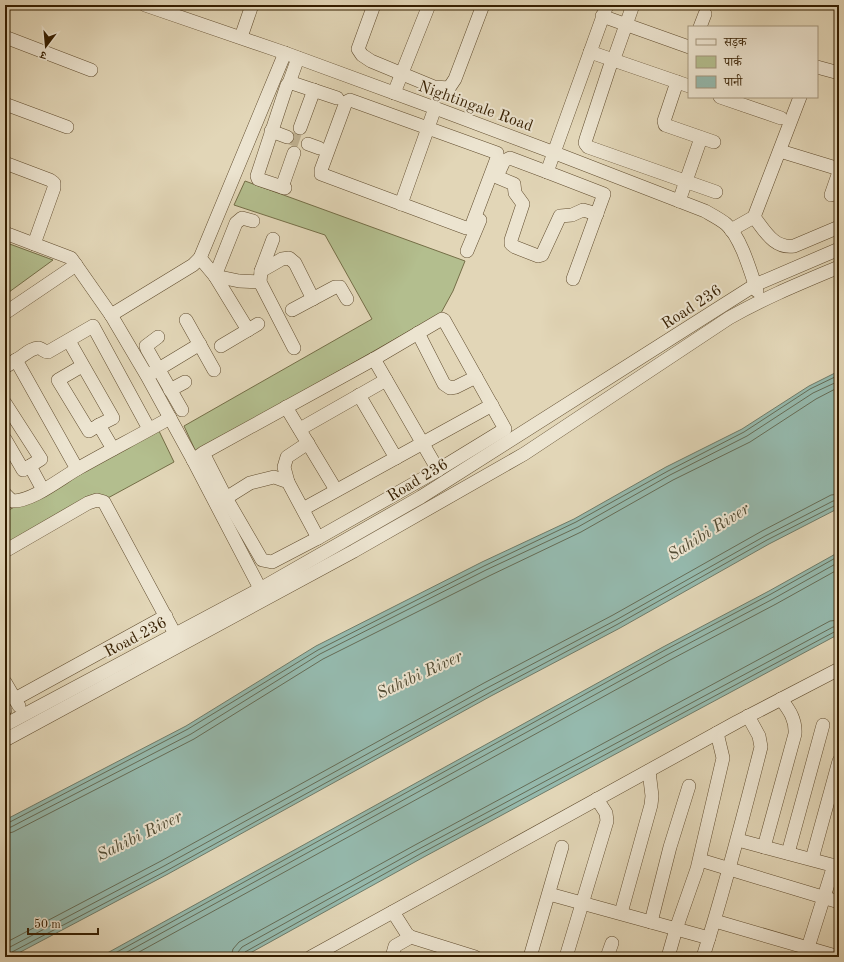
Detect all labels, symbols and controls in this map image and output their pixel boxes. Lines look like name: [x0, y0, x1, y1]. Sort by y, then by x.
north arrow: [26, 26, 66, 66]
legend: [688, 26, 818, 98]
text: सड़क: [723, 37, 748, 49]
text: उ: [38, 48, 49, 61]
text: पार्क: [723, 55, 743, 69]
text: पानी: [723, 74, 743, 89]
street label: Nightingale Road: [416, 79, 535, 135]
street label: Road 236: [659, 282, 725, 333]
street label: Road 236: [385, 456, 451, 505]
water label: Sahibi River: [665, 500, 753, 564]
street label: Road 236: [102, 615, 170, 661]
water label: Sahibi River: [374, 648, 466, 703]
water label: Sahibi River: [94, 808, 186, 864]
scale bar: [28, 910, 98, 936]
text: 50 m: [34, 918, 61, 931]

